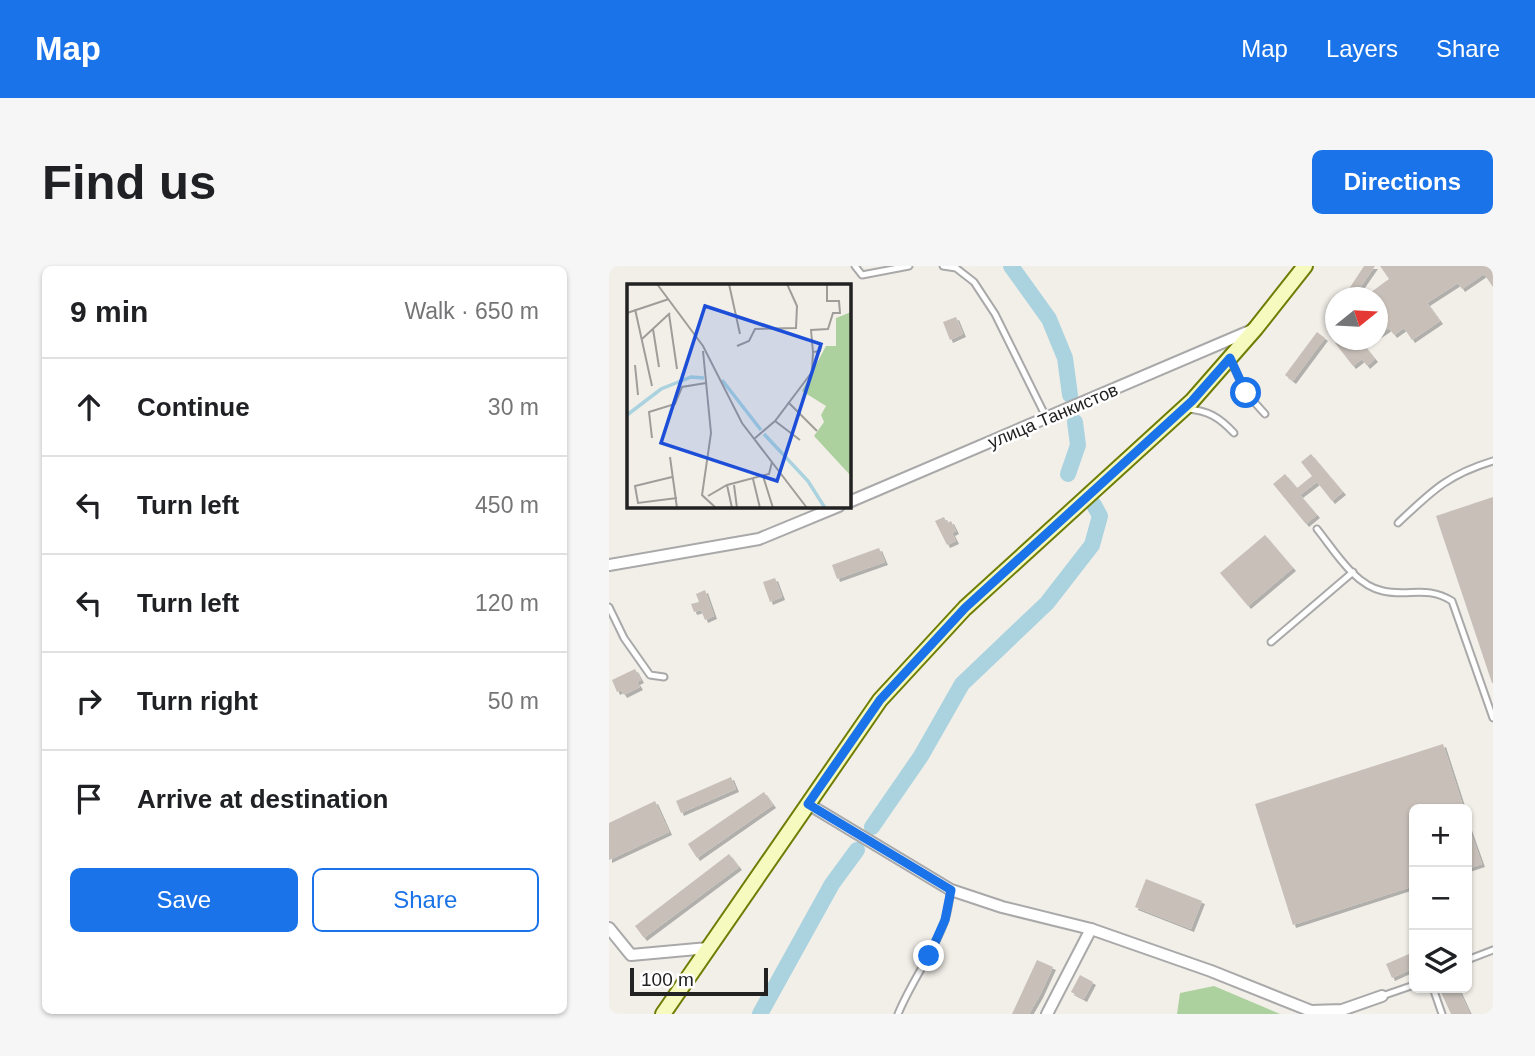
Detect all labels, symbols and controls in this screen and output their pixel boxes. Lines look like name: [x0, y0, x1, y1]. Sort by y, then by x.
text: Map: [35, 30, 101, 67]
text: Map: [1241, 35, 1288, 62]
text: Layers: [1326, 35, 1398, 62]
text: Share: [1436, 35, 1500, 62]
button: Directions: [1312, 150, 1493, 214]
text: Find us: [42, 155, 216, 209]
inset map: [627, 284, 851, 508]
north arrow: [1325, 287, 1388, 350]
text: 9 min: [70, 295, 148, 328]
text: Walk · 650 m: [404, 298, 539, 324]
route start: [1230, 377, 1261, 408]
street label: улица Танкистов: [985, 380, 1121, 452]
icon: ahead: [70, 388, 108, 426]
text: Continue: [137, 392, 250, 422]
text: 30 m: [488, 394, 539, 420]
icon: left: [70, 486, 108, 524]
text: Turn left: [137, 490, 239, 520]
text: 450 m: [475, 492, 539, 518]
icon: left: [70, 584, 108, 622]
text: Turn left: [137, 588, 239, 618]
text: 120 m: [475, 590, 539, 616]
icon: right: [70, 682, 108, 720]
text: Turn right: [137, 686, 258, 716]
text: 50 m: [488, 688, 539, 714]
icon: arrive: [70, 780, 108, 818]
text: Arrive at destination: [137, 784, 388, 814]
map controls: [1409, 804, 1472, 993]
button: +: [1409, 804, 1472, 867]
button: −: [1409, 867, 1472, 930]
button: Save: [70, 868, 298, 932]
button: Share: [312, 868, 539, 932]
button: layers: [1409, 930, 1472, 993]
route end: [913, 940, 944, 971]
scale bar: [630, 965, 768, 997]
text: 100 m: [641, 969, 694, 990]

